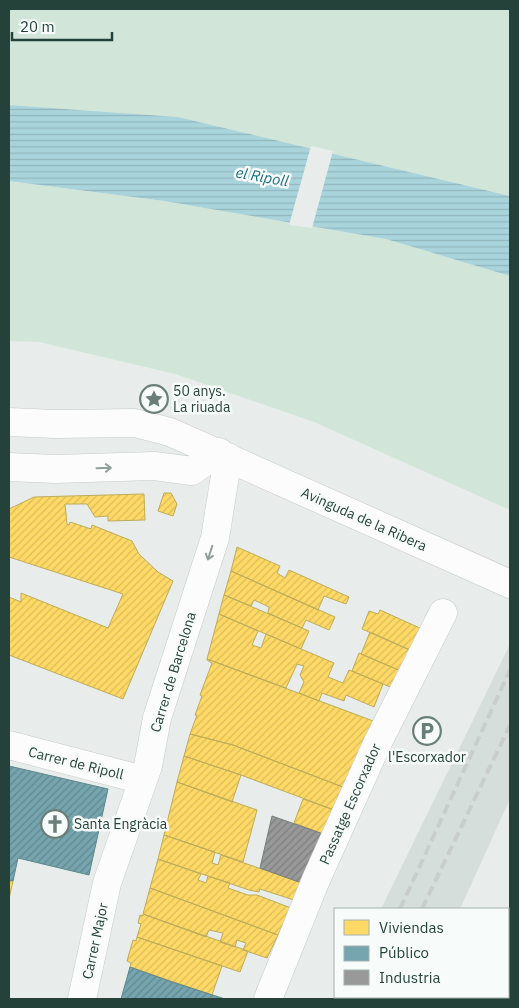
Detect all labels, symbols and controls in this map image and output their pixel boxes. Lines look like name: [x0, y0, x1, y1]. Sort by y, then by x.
scale bar: [12, 10, 112, 42]
text: 20 m: [20, 17, 55, 36]
water label: el Ripoll: [234, 163, 290, 190]
place label: 50 anys. La riuada: [173, 382, 231, 416]
place icon: 50 anys. La riuada: [139, 384, 169, 414]
one-way arrow: [95, 463, 111, 472]
street label: Avinguda de la Ribera: [298, 483, 430, 555]
one-way arrow: [205, 545, 215, 561]
street label: Carrer de Barcelona: [146, 609, 200, 734]
parking icon: l'Escorxador: [412, 716, 442, 746]
street label: Passatge Escorxador: [315, 741, 385, 867]
street label: Carrer de Ripoll: [26, 742, 126, 784]
place label: l'Escorxador: [388, 748, 466, 766]
church icon: Santa Engràcia: [40, 809, 70, 839]
place label: Santa Engràcia: [74, 815, 168, 833]
street label: Carrer Major: [78, 901, 112, 981]
legend: [334, 908, 509, 998]
text: Viviendas: [379, 918, 444, 937]
text: Público: [379, 943, 429, 962]
text: Industria: [379, 968, 440, 987]

